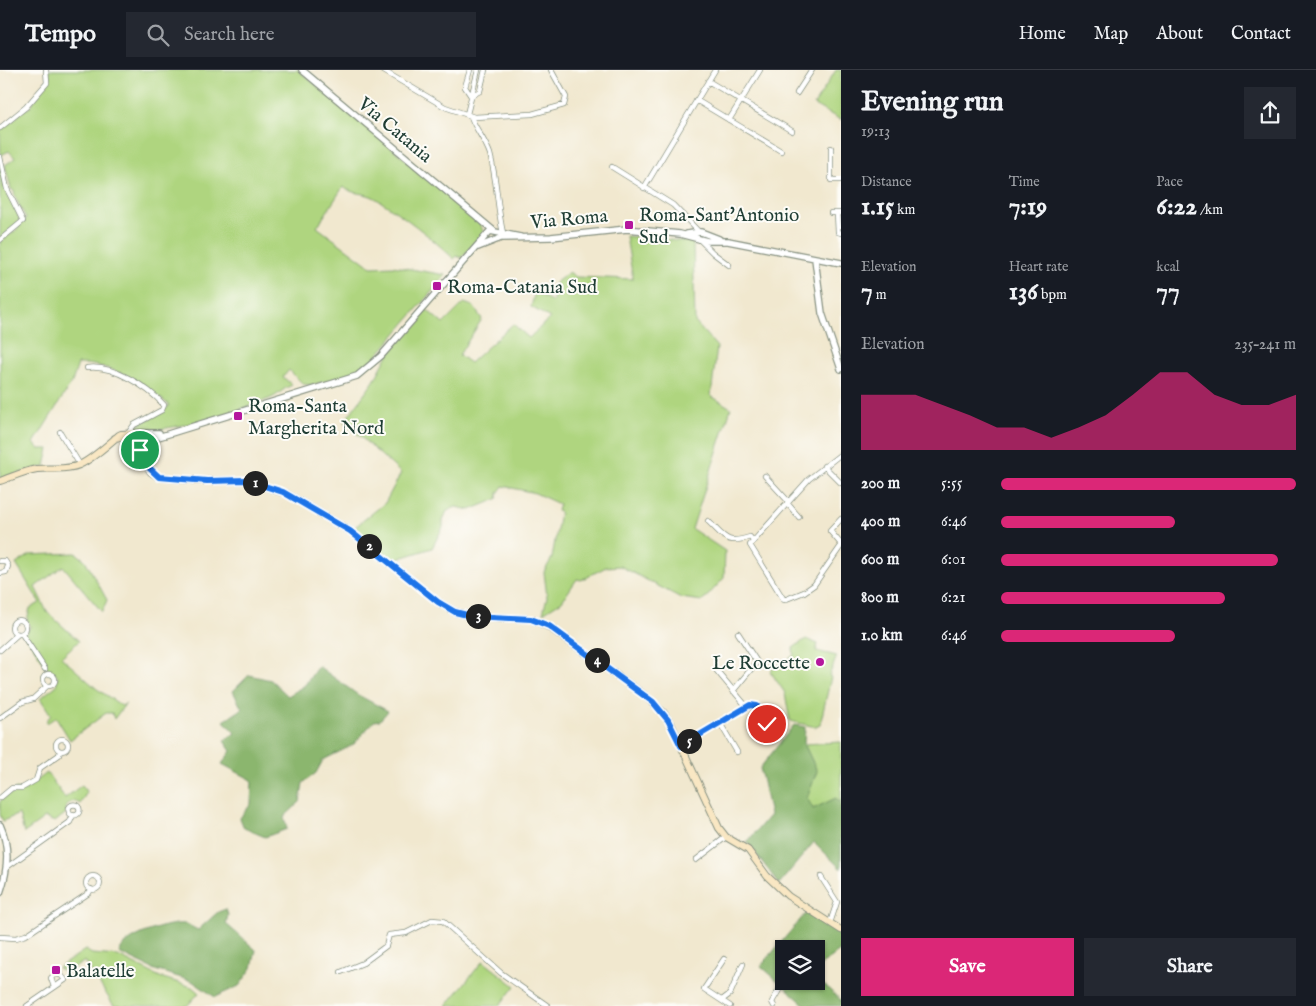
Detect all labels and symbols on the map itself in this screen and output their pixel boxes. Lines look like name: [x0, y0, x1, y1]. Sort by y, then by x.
street label: Via Catania: [352, 92, 437, 169]
place label: Roma-Sant'Antonio Sud: [639, 204, 799, 250]
street label: Via Roma: [529, 205, 610, 235]
marker: Roma-Sant'Antonio Sud: [623, 219, 635, 231]
place label: Roma-Catania Sud: [447, 276, 598, 300]
marker: Roma-Catania Sud: [431, 280, 443, 292]
place label: Roma-Santa Margherita Nord: [248, 395, 385, 441]
marker: Roma-Santa Margherita Nord: [232, 410, 244, 422]
pin: [119, 429, 161, 471]
pin: 1: [242, 470, 268, 496]
pin: 2: [356, 534, 382, 558]
pin: 3: [466, 604, 490, 628]
pin: 4: [584, 648, 610, 672]
place label: Le Roccette: [712, 652, 810, 676]
marker: Le Roccette: [814, 656, 826, 668]
pin: [746, 703, 788, 745]
pin: 5: [676, 728, 702, 754]
place label: Balatelle: [66, 960, 135, 984]
marker: Balatelle: [50, 964, 62, 976]

